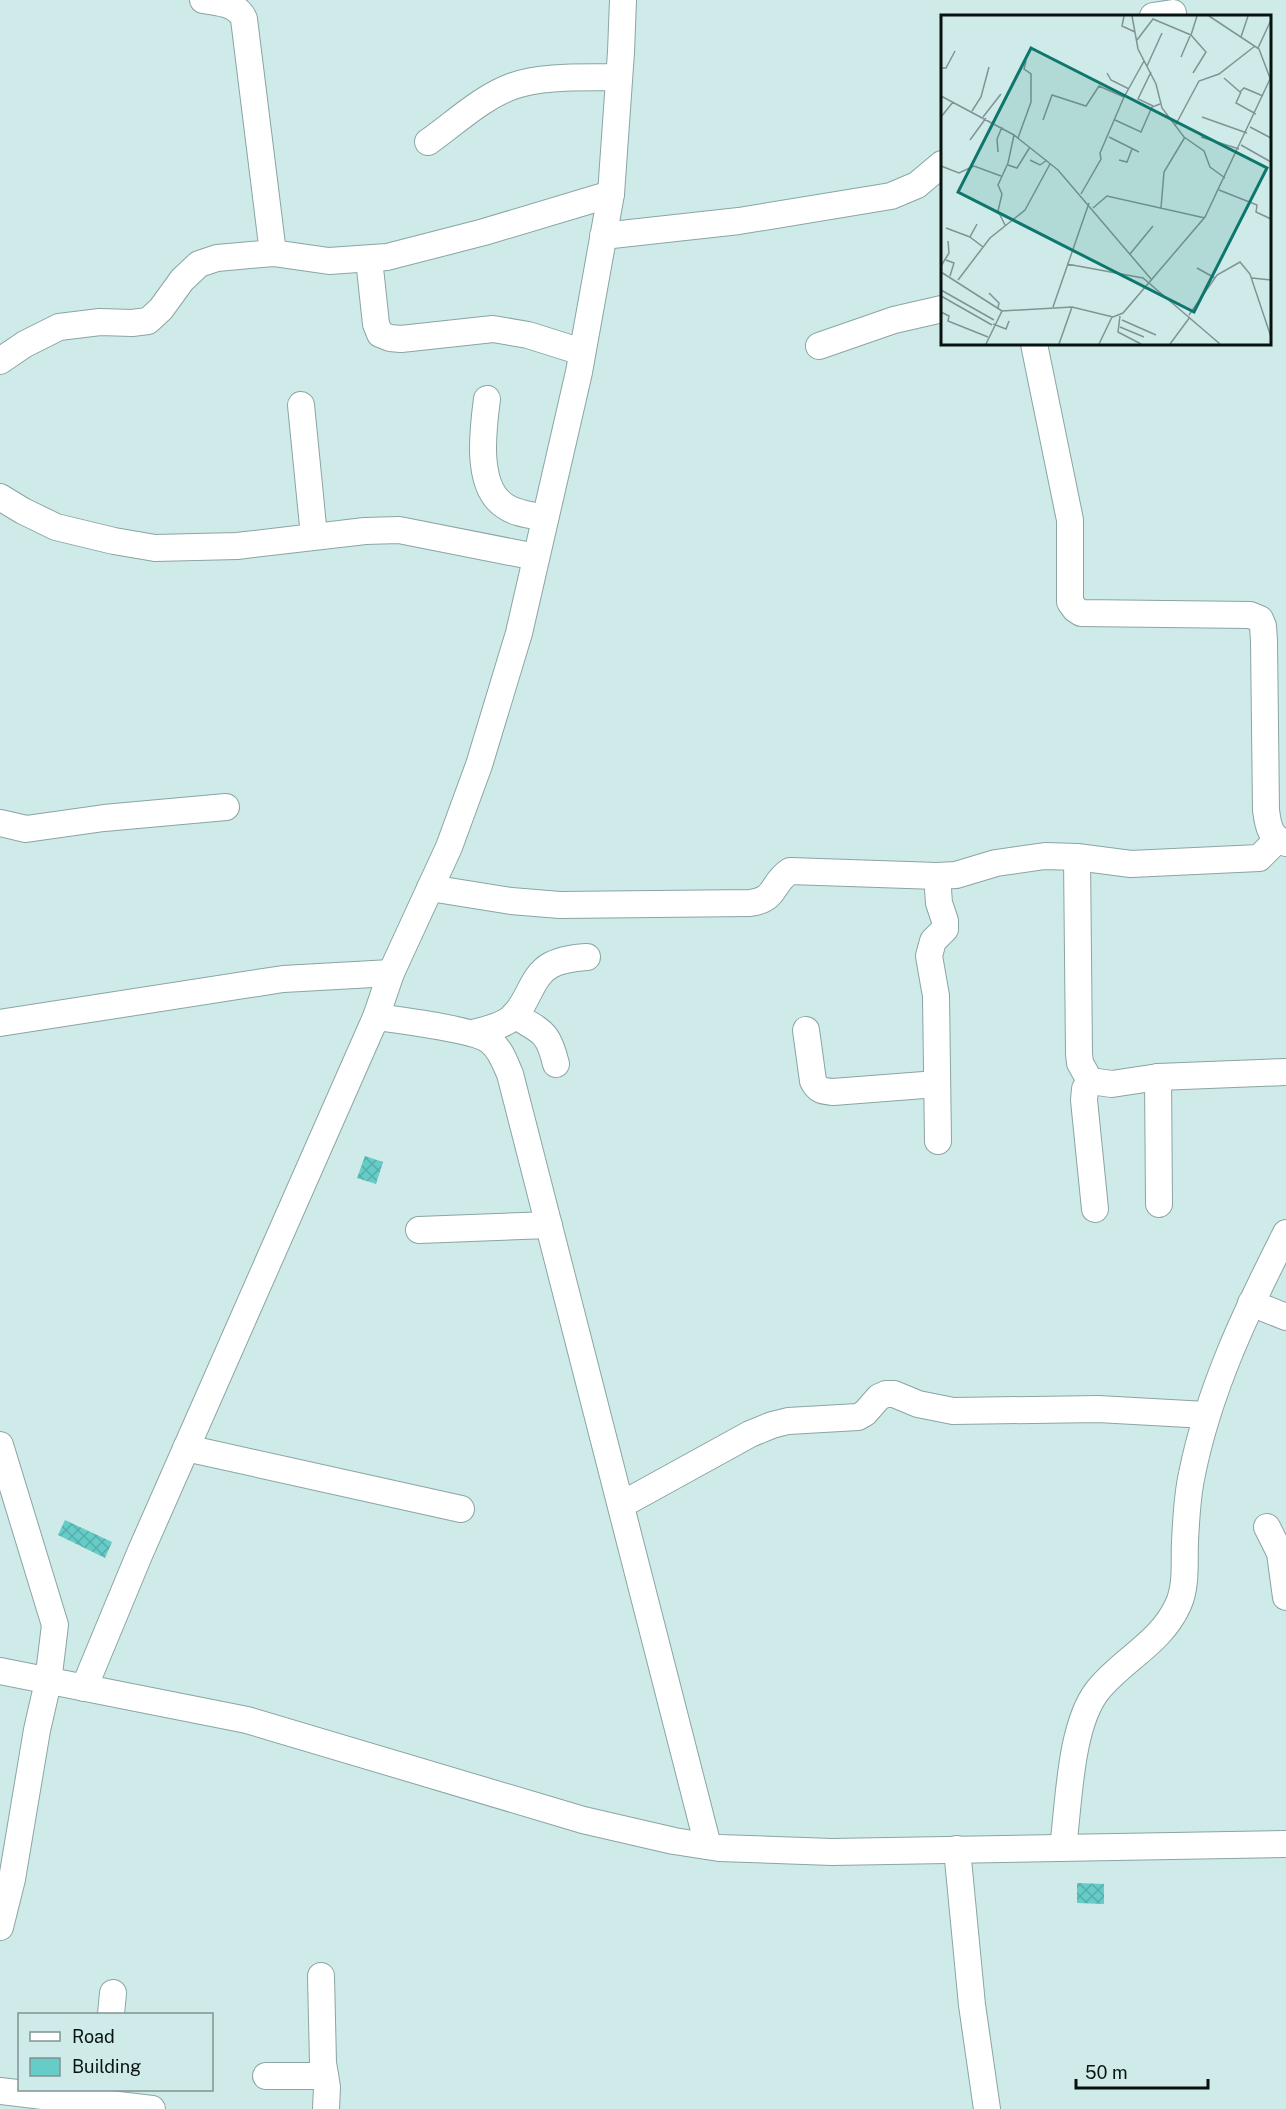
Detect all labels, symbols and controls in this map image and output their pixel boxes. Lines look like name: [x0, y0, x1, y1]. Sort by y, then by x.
inset map: [941, 15, 1271, 345]
legend: [18, 2013, 213, 2091]
text: Road: [72, 2026, 115, 2047]
scale bar: [1076, 2052, 1208, 2090]
text: Building: [72, 2056, 141, 2077]
text: 50 m: [1085, 2062, 1128, 2083]

